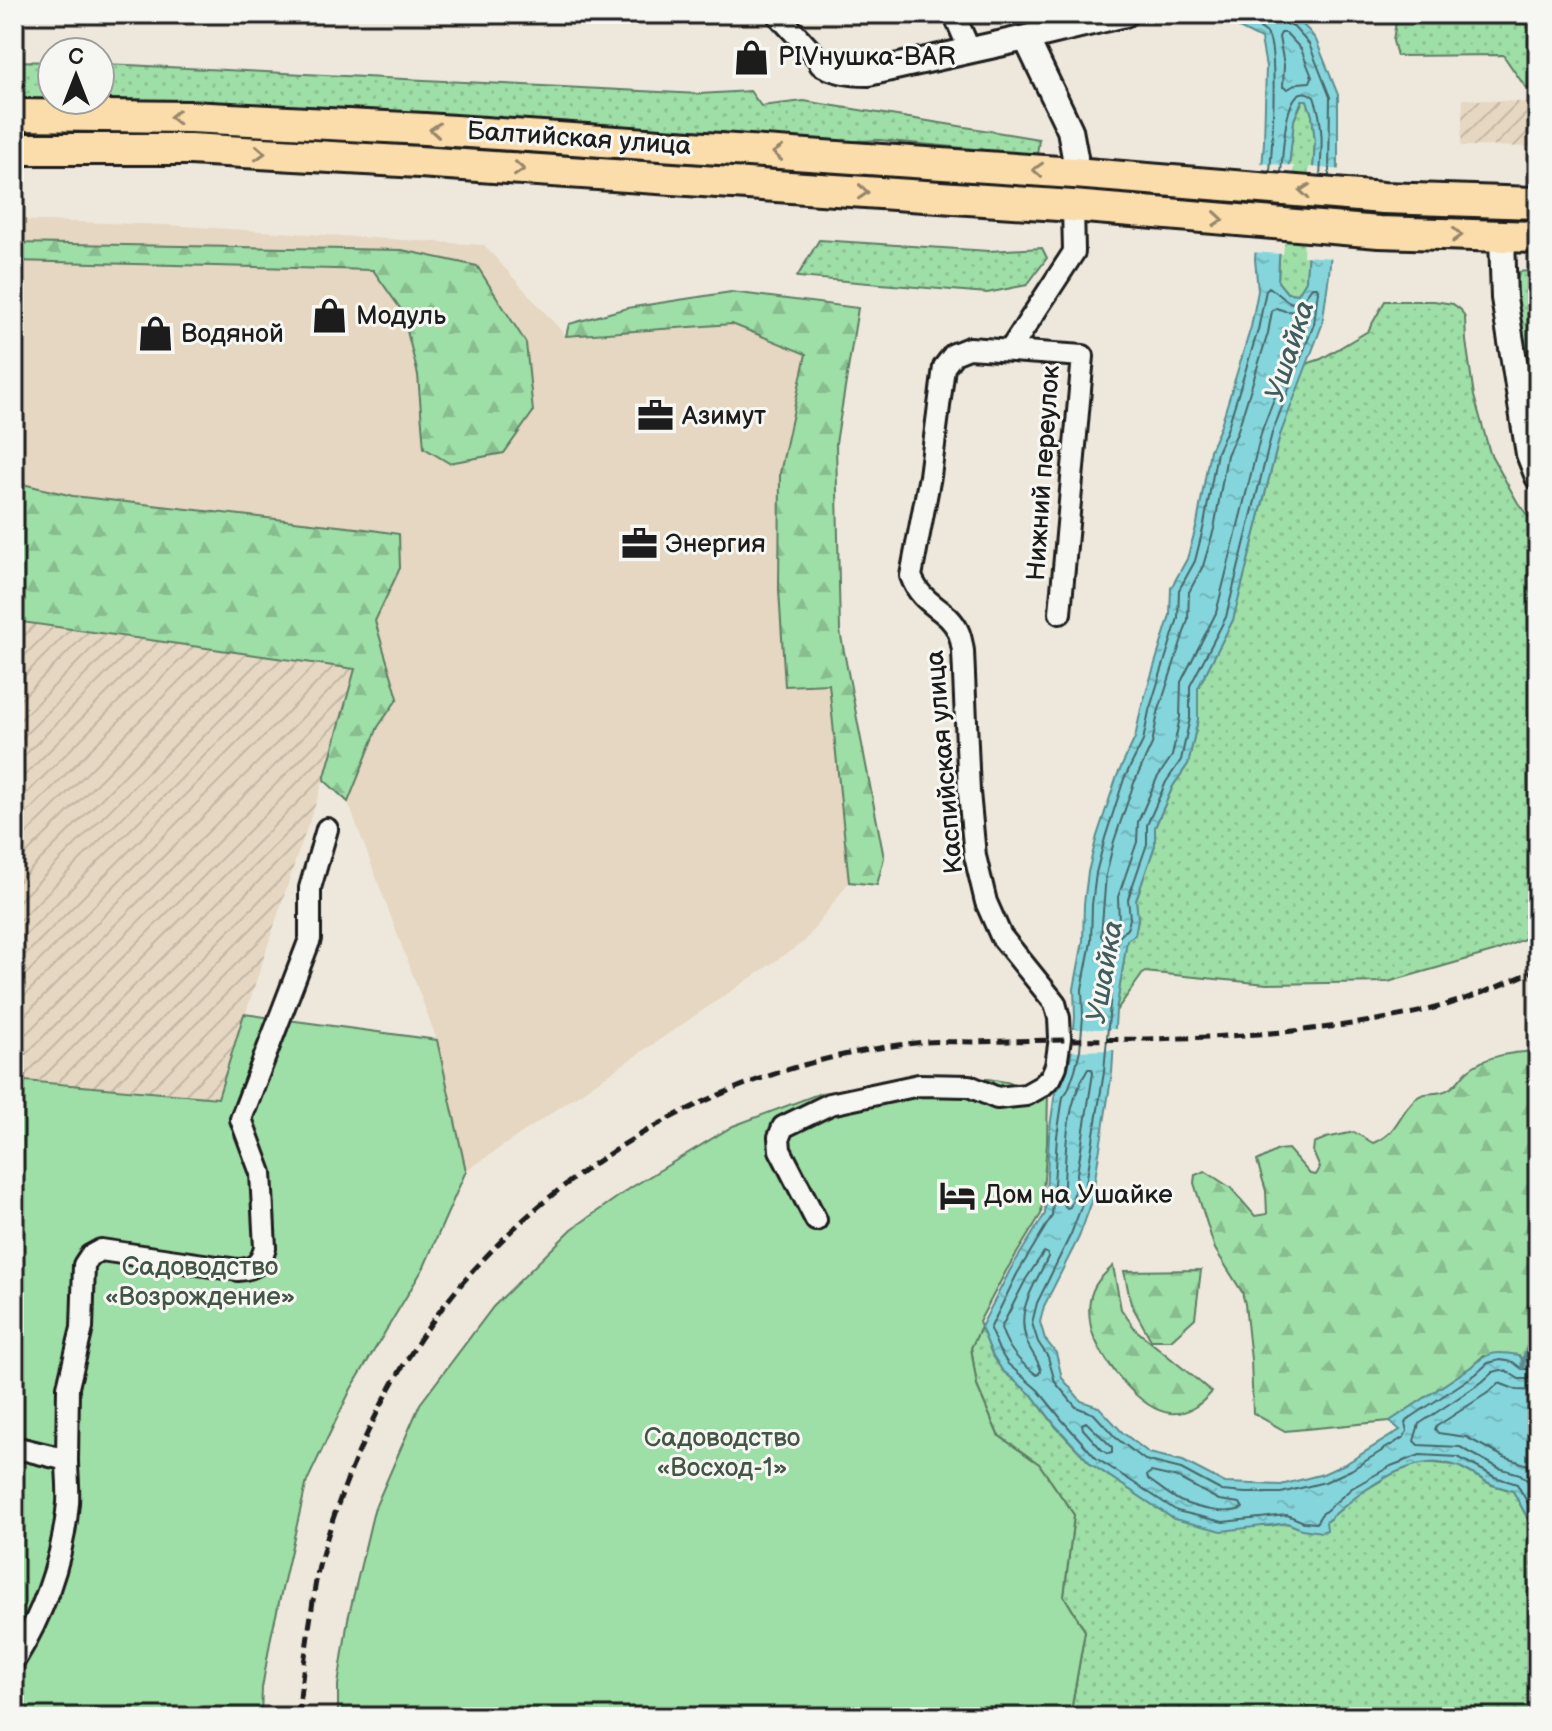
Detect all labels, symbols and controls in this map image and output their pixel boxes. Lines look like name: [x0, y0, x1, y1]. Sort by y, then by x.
north arrow: [36, 36, 116, 116]
shop icon: PIVнушка-BAR: [733, 38, 771, 76]
place label: PIVнушка-BAR: [778, 42, 956, 73]
text: С: [68, 44, 84, 71]
one-way arrow: [168, 108, 181, 126]
street label: Балтийская улица: [466, 116, 692, 162]
one-way arrow: [428, 122, 441, 139]
one-way arrow: [254, 145, 267, 162]
one-way arrow: [771, 145, 784, 162]
one-way arrow: [513, 160, 526, 177]
one-way arrow: [1031, 162, 1044, 179]
one-way arrow: [857, 183, 870, 200]
one-way arrow: [1298, 183, 1311, 200]
one-way arrow: [1212, 210, 1225, 227]
one-way arrow: [1451, 227, 1464, 244]
water label: Ушайка: [1258, 296, 1322, 406]
shop icon: Модуль: [311, 297, 349, 335]
place label: Модуль: [356, 301, 446, 332]
shop icon: Водяной: [136, 315, 174, 353]
place label: Водяной: [181, 319, 284, 350]
street label: Нижний переулок: [1021, 364, 1067, 582]
office icon: Азимут: [637, 397, 675, 435]
place label: Азимут: [681, 401, 766, 432]
office icon: Энергия: [620, 525, 658, 563]
place label: Энергия: [665, 529, 766, 560]
street label: Каспийская улица: [920, 649, 970, 875]
water label: Ушайка: [1080, 918, 1130, 1026]
hotel icon: Дом на Ушайке: [939, 1176, 977, 1214]
place label: Дом на Ушайке: [984, 1180, 1173, 1211]
park label: Садоводство «Возрождение»: [105, 1252, 295, 1313]
park label: Садоводство «Восход-1»: [644, 1423, 800, 1484]

